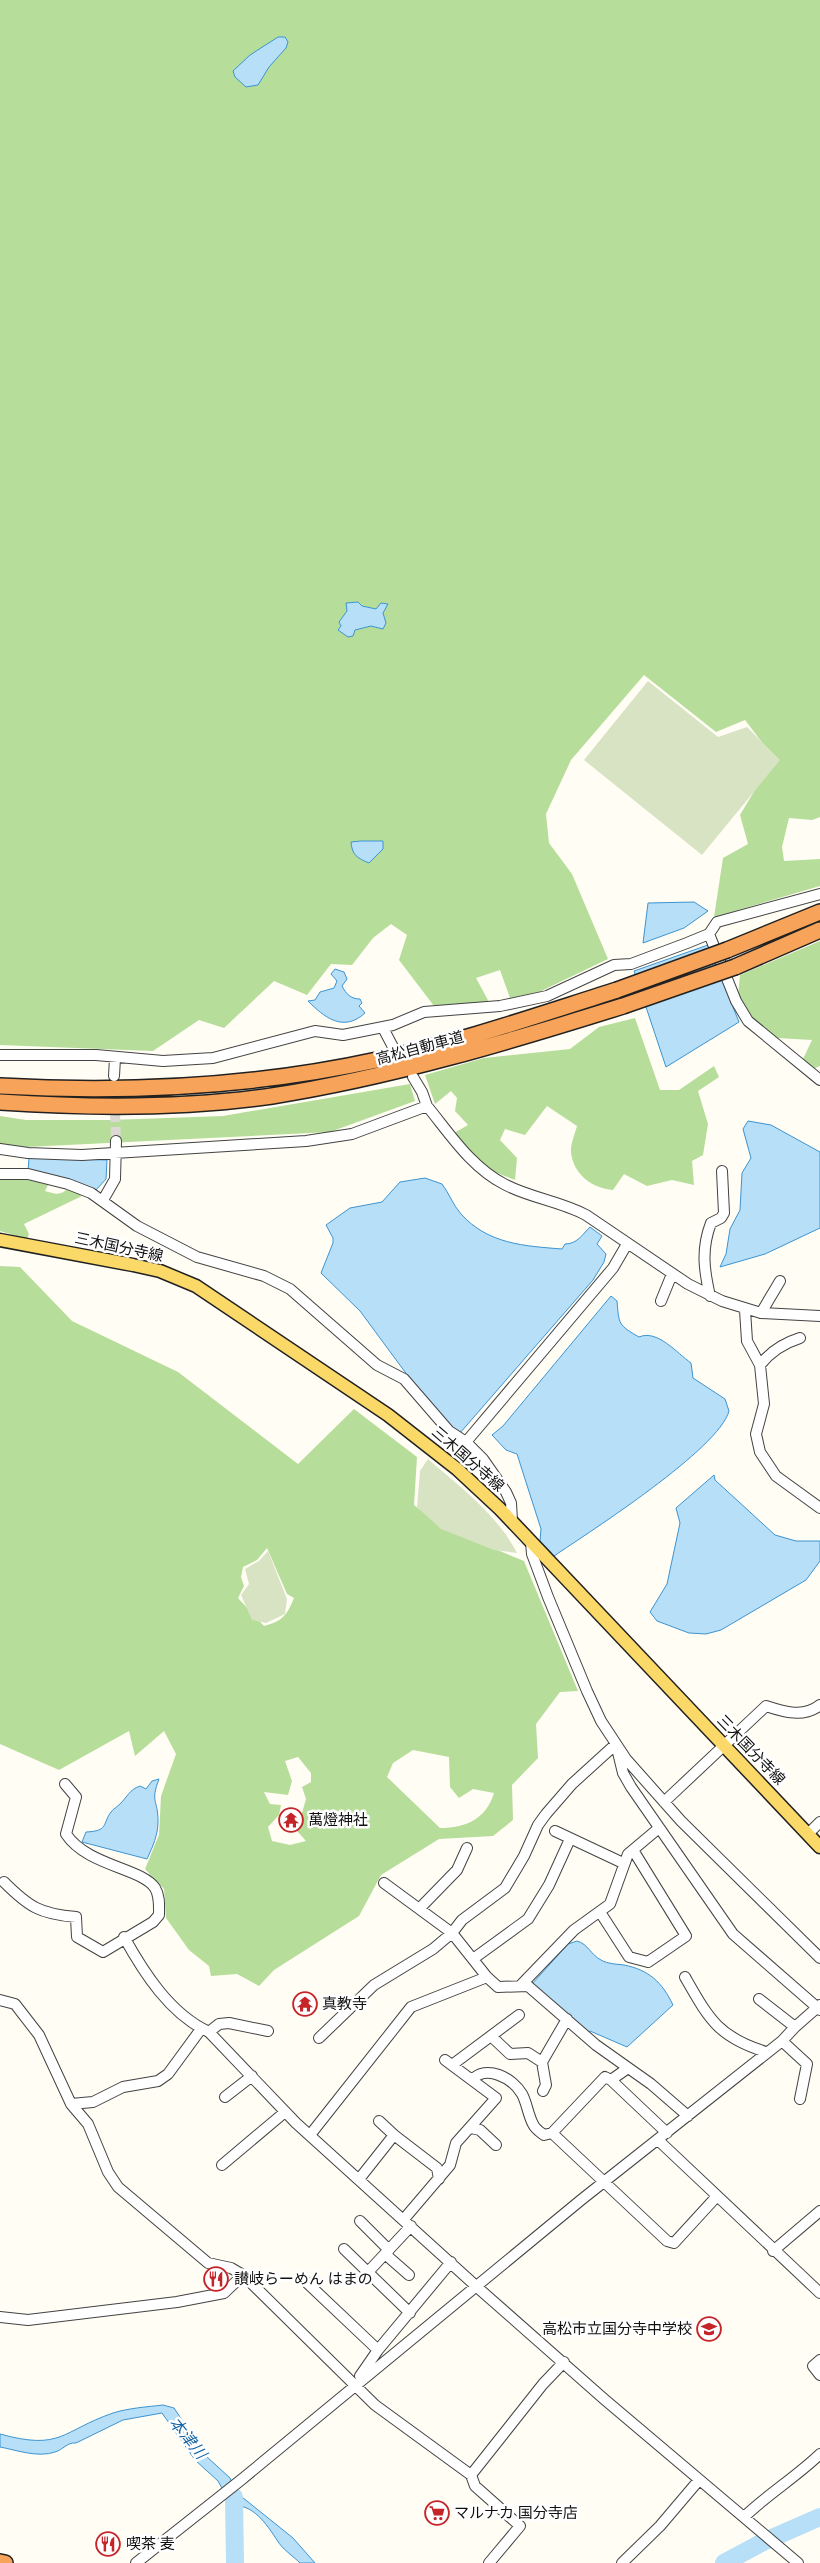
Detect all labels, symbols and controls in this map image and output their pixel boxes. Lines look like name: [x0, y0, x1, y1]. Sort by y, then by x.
street label: 高松自動車道: [374, 1029, 466, 1067]
street label: 三木国分寺線: [73, 1230, 165, 1264]
street label: 三木国分寺線: [429, 1423, 507, 1495]
street label: 三木国分寺線: [714, 1712, 788, 1788]
temple icon: 萬燈神社: [278, 1807, 304, 1833]
place label: 萬燈神社: [308, 1811, 368, 1828]
temple icon: 真教寺: [292, 1991, 318, 2017]
place label: 真教寺: [322, 1996, 367, 2012]
restaurant icon: 讃岐らーめん はまの: [203, 2266, 229, 2292]
place label: 讃岐らーめん はまの: [234, 2271, 373, 2287]
school or university icon: 高松市立国分寺中学校: [696, 2316, 722, 2342]
place label: 高松市立国分寺中学校: [542, 2321, 692, 2337]
water label: 本津川: [166, 2414, 211, 2464]
supermarket icon: マルナカ 国分寺店: [424, 2500, 450, 2526]
place label: マルナカ 国分寺店: [454, 2505, 578, 2521]
restaurant icon: 喫茶 麦: [95, 2531, 121, 2557]
place label: 喫茶 麦: [126, 2536, 175, 2552]

